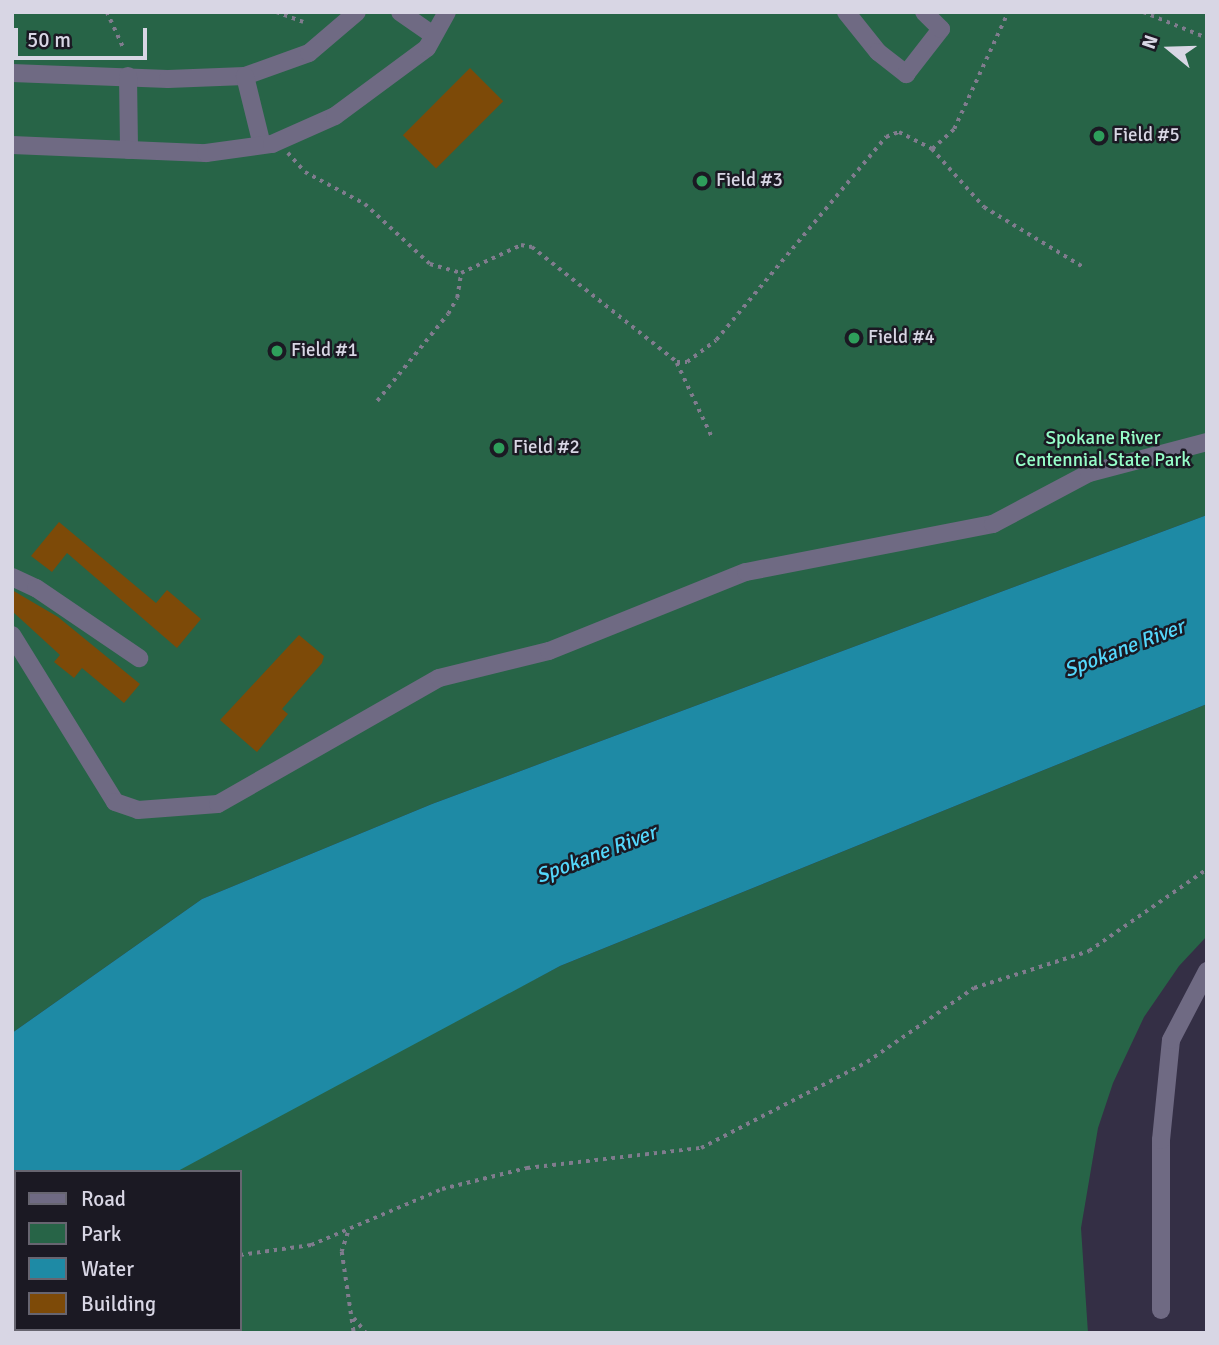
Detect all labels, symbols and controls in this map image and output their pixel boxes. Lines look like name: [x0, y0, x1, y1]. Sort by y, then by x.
scale bar: [18, 14, 150, 58]
north arrow: [1135, 14, 1205, 84]
text: 50 m: [27, 27, 71, 53]
text: N: [1137, 32, 1164, 52]
place label: Field #5: [1113, 125, 1180, 147]
marker: Field #5: [1091, 128, 1107, 144]
place label: Field #3: [716, 170, 783, 192]
marker: Field #3: [694, 173, 710, 189]
place label: Field #4: [868, 327, 935, 349]
marker: Field #4: [846, 330, 862, 346]
place label: Field #1: [291, 340, 358, 362]
marker: Field #1: [269, 343, 285, 359]
park label: Spokane River Centennial State Park: [1015, 428, 1191, 472]
place label: Field #2: [513, 437, 580, 459]
marker: Field #2: [491, 440, 507, 456]
water label: Spokane River: [1060, 613, 1188, 683]
water label: Spokane River: [532, 819, 660, 889]
legend: [14, 1170, 242, 1331]
text: Road: [81, 1186, 126, 1212]
text: Park: [81, 1221, 121, 1247]
text: Water: [81, 1256, 134, 1282]
text: Building: [81, 1291, 156, 1317]

